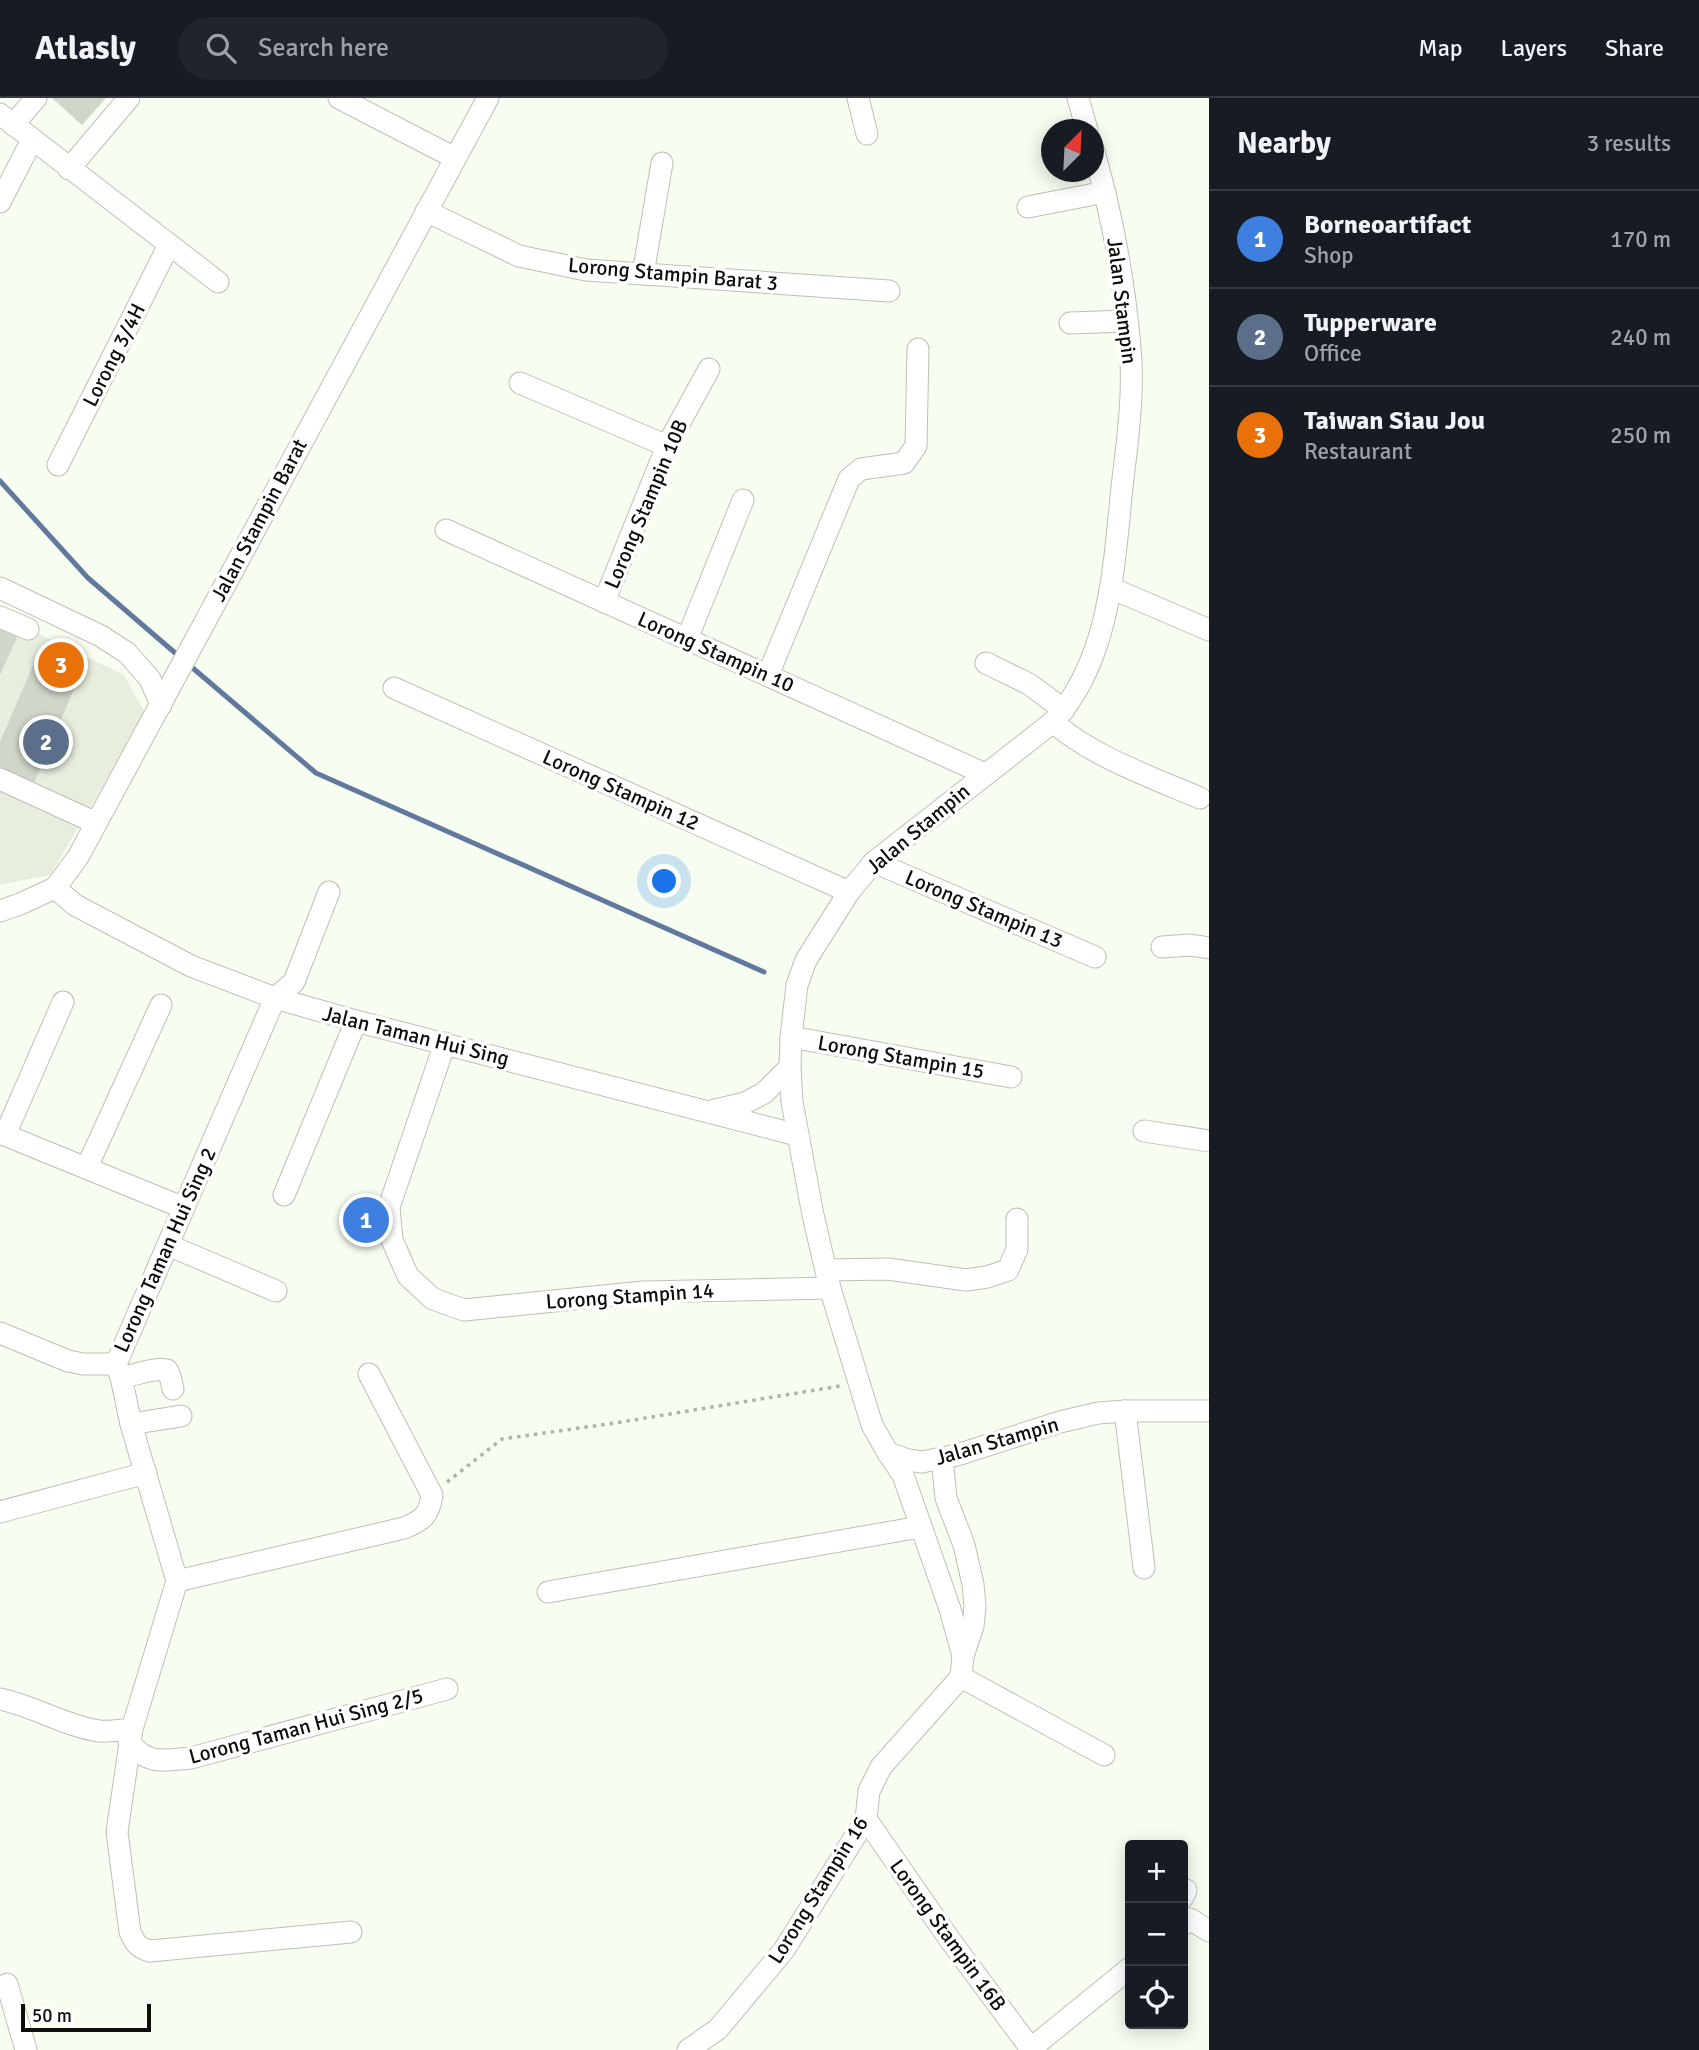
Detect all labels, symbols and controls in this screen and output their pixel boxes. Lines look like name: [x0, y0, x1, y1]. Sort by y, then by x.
search box: [178, 17, 668, 80]
text: Atlasly: [35, 28, 136, 69]
icon: search: [202, 29, 240, 67]
text: Search here: [258, 32, 389, 64]
text: Map: [1418, 33, 1463, 63]
text: Layers: [1501, 33, 1567, 63]
text: Share: [1605, 33, 1664, 63]
north arrow: [1041, 119, 1104, 182]
text: Nearby: [1237, 125, 1331, 162]
text: 3 results: [1587, 129, 1671, 158]
text: Borneoartifact: [1304, 209, 1471, 241]
text: 1: [1254, 225, 1266, 254]
text: 170 m: [1610, 225, 1671, 254]
street label: Jalan Stampin: [1101, 236, 1143, 366]
text: Shop: [1304, 241, 1353, 270]
street label: Lorong Stampin Barat 3: [567, 252, 779, 296]
street label: Lorong 3/4H: [77, 299, 151, 411]
text: Tupperware: [1304, 307, 1437, 339]
text: 2: [1254, 323, 1266, 352]
text: 240 m: [1610, 323, 1671, 352]
text: Office: [1304, 339, 1362, 368]
text: Taiwan Siau Jou: [1304, 405, 1485, 437]
street label: Lorong Stampin 10B: [599, 415, 693, 593]
text: 3: [1254, 421, 1266, 450]
text: 250 m: [1610, 421, 1671, 450]
street label: Jalan Stampin Barat: [205, 434, 313, 606]
text: Restaurant: [1304, 437, 1412, 466]
street label: Lorong Stampin 10: [634, 606, 798, 698]
pin: 3: [38, 639, 84, 691]
pin: 2: [23, 716, 69, 768]
street label: Lorong Stampin 12: [539, 744, 703, 836]
street label: Jalan Stampin: [861, 778, 975, 880]
your location: [647, 864, 681, 898]
street label: Lorong Stampin 13: [901, 864, 1067, 954]
street label: Jalan Taman Hui Sing: [320, 1000, 512, 1072]
street label: Lorong Stampin 15: [816, 1030, 986, 1084]
street label: Lorong Taman Hui Sing 2: [108, 1144, 222, 1356]
pin: 1: [343, 1194, 389, 1246]
street label: Lorong Stampin 14: [545, 1277, 715, 1315]
street label: Jalan Stampin: [932, 1411, 1062, 1471]
street label: Lorong Taman Hui Sing 2/5: [186, 1682, 426, 1770]
street label: Lorong Stampin 16: [762, 1812, 874, 1968]
map controls: [1125, 1840, 1188, 2029]
button: +: [1125, 1840, 1188, 1903]
street label: Lorong Stampin 16B: [884, 1854, 1012, 2016]
button: −: [1125, 1903, 1188, 1966]
button: locate: [1125, 1966, 1188, 2029]
scale bar: [21, 2001, 150, 2033]
text: 50 m: [32, 2004, 72, 2028]

